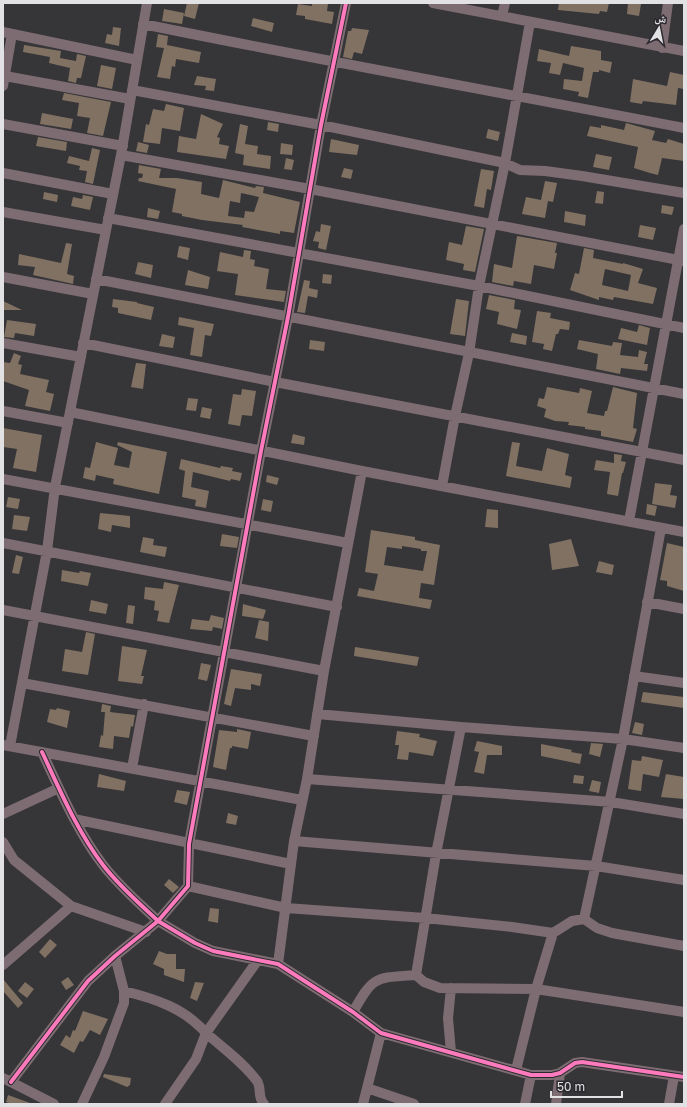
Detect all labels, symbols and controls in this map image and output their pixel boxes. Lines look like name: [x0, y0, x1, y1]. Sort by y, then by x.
north arrow: [639, 8, 679, 48]
text: ش: [654, 10, 668, 27]
scale bar: [551, 1073, 622, 1099]
text: 50 m: [557, 1079, 585, 1094]

